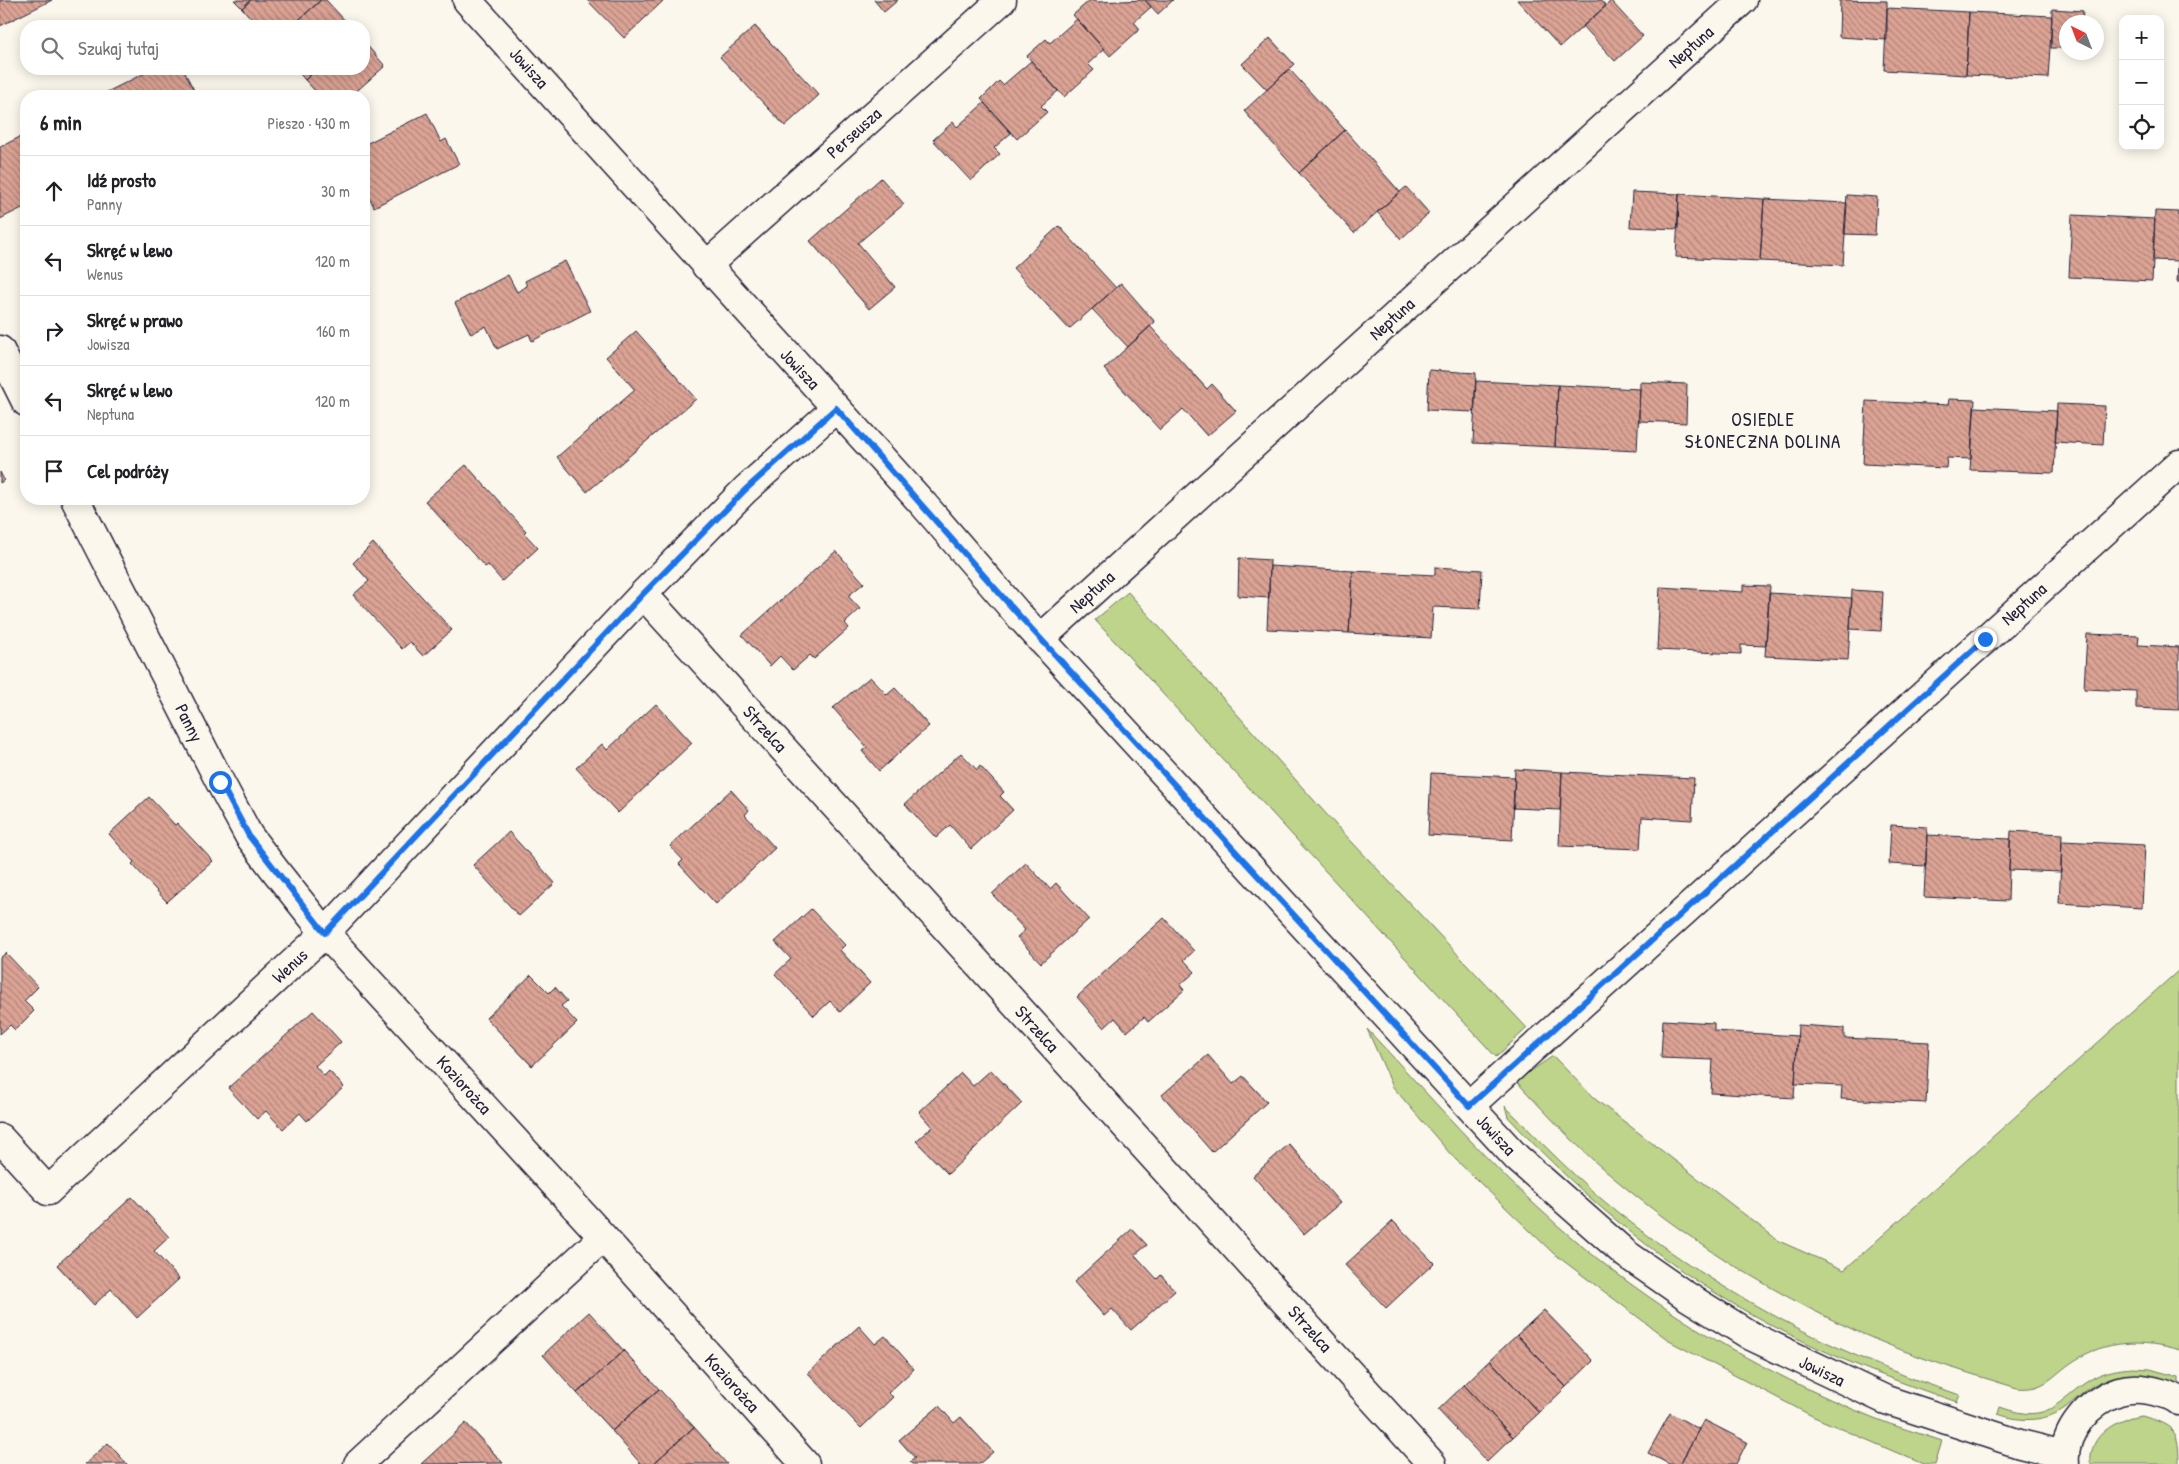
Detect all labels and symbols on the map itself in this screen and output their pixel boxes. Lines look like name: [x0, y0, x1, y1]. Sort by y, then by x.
north arrow: [2059, 15, 2104, 60]
street label: Neptuna: [1663, 20, 1719, 74]
street label: Jowisza: [504, 41, 555, 94]
street label: Perseusza: [821, 101, 886, 164]
street label: Neptuna: [1364, 292, 1420, 346]
street label: Jowisza: [775, 343, 826, 395]
district label: OSIEDLE SŁONECZNA DOLINA: [1685, 406, 1841, 454]
street label: Neptuna: [1064, 565, 1120, 619]
street label: Neptuna: [1996, 577, 2052, 631]
route end: [1974, 628, 1997, 651]
street label: Panny: [169, 699, 210, 746]
street label: Strzelca: [738, 700, 793, 758]
route start: [209, 771, 232, 794]
street label: Wenus: [266, 943, 313, 989]
street label: Strzelca: [1010, 1000, 1065, 1058]
street label: Koziorożca: [431, 1050, 498, 1120]
street label: Jowisza: [1471, 1109, 1522, 1161]
street label: Strzelca: [1283, 1300, 1338, 1358]
street label: Koziorożca: [699, 1348, 766, 1418]
street label: Jowisza: [1795, 1349, 1849, 1392]

